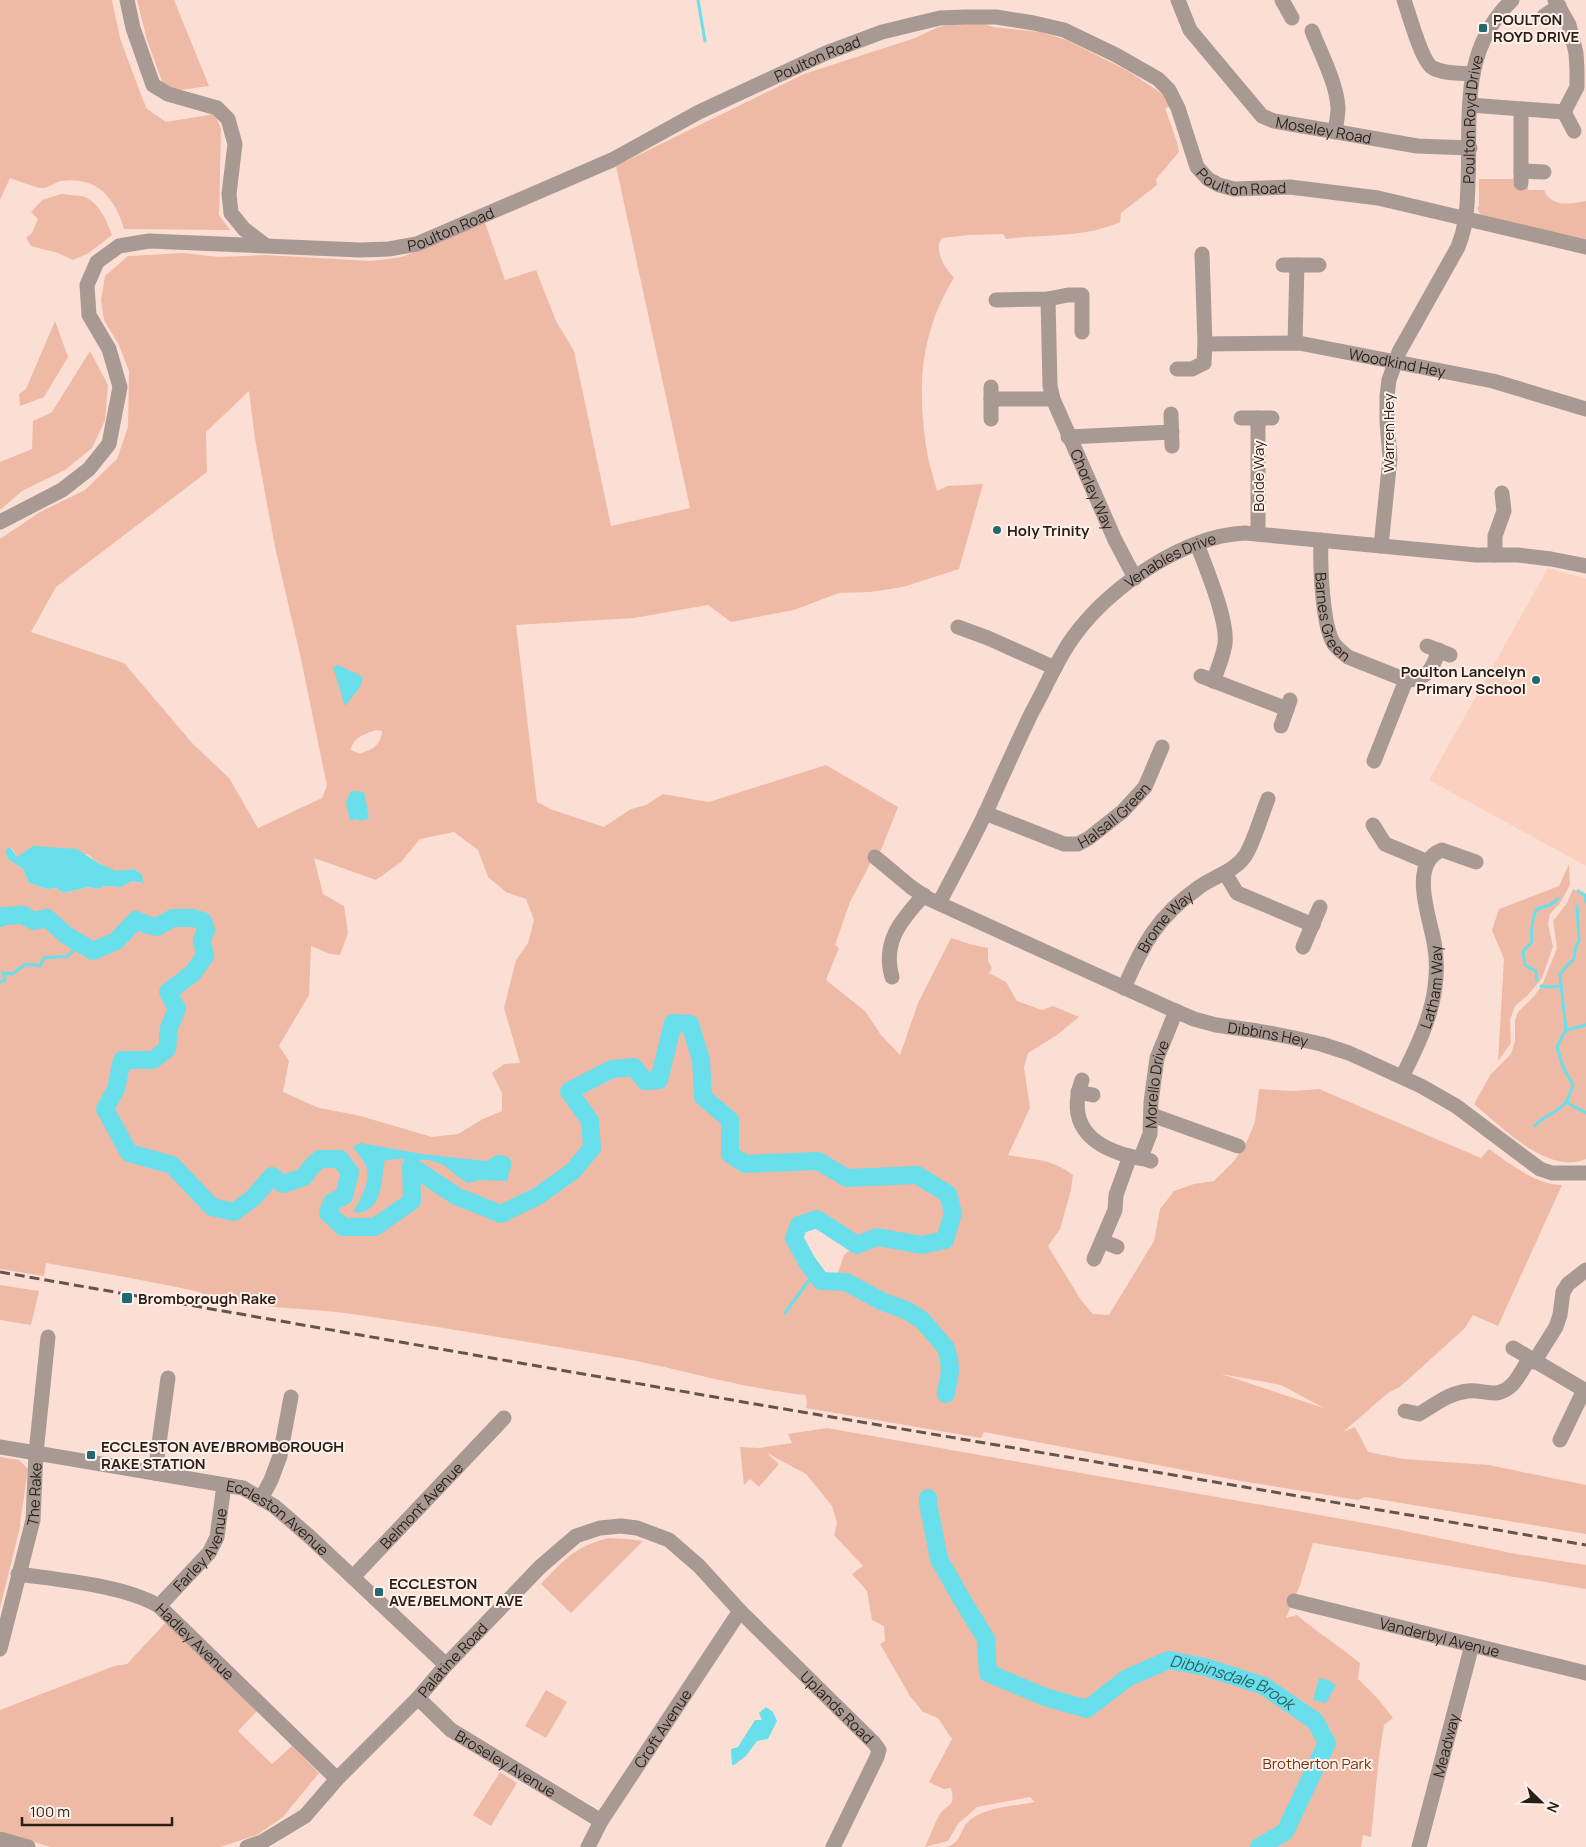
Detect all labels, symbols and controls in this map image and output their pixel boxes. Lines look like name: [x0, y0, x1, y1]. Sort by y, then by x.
place label: POULTON ROYD DRIVE: [1493, 9, 1580, 47]
marker: POULTON ROYD DRIVE: [1477, 22, 1489, 34]
street label: Poulton Road: [770, 31, 863, 86]
street label: Poulton Royd Drive: [1458, 52, 1488, 184]
street label: Moseley Road: [1274, 111, 1373, 148]
street label: Poulton Road: [1192, 163, 1287, 200]
street label: Poulton Road: [406, 202, 497, 256]
street label: Woodkind Hey: [1347, 342, 1447, 382]
street label: Warren Hey: [1378, 393, 1399, 473]
street label: Bolde Way: [1248, 440, 1269, 512]
street label: Chorley Way: [1066, 446, 1120, 533]
place label: Holy Trinity: [1007, 520, 1090, 541]
marker: Holy Trinity: [991, 524, 1003, 536]
street label: Venables Drive: [1120, 527, 1219, 592]
street label: Barnes Green: [1311, 572, 1355, 666]
place label: Poulton Lancelyn Primary School: [1401, 661, 1526, 699]
marker: Poulton Lancelyn Primary School: [1530, 674, 1542, 686]
street label: Halsall Green: [1074, 778, 1155, 853]
street label: Brome Way: [1132, 885, 1197, 956]
street label: Latham Way: [1415, 944, 1447, 1032]
street label: Dibbins Hey: [1226, 1016, 1310, 1051]
street label: Morello Drive: [1140, 1037, 1174, 1129]
place label: Bromborough Rake: [138, 1288, 276, 1309]
marker: Bromborough Rake: [120, 1291, 134, 1305]
place label: ECCLESTON AVE/BROMBOROUGH RAKE STATION: [101, 1436, 344, 1474]
marker: ECCLESTON AVE/BROMBOROUGH RAKE STATION: [85, 1449, 97, 1461]
street label: Belmont Avenue: [375, 1457, 468, 1553]
street label: The Rake: [21, 1462, 46, 1528]
street label: Eccleston Avenue: [225, 1475, 334, 1560]
street label: Farley Avenue: [168, 1507, 231, 1596]
place label: ECCLESTON AVE/BELMONT AVE: [389, 1573, 523, 1611]
marker: ECCLESTON AVE/BELMONT AVE: [373, 1586, 385, 1598]
street label: Hadley Avenue: [151, 1598, 239, 1684]
street label: Vanderbyl Avenue: [1377, 1612, 1502, 1662]
street label: Palatine Road: [413, 1618, 492, 1702]
water label: Dibbinsdale Brook: [1168, 1649, 1300, 1716]
street label: Uplands Road: [796, 1666, 879, 1748]
street label: Croft Avenue: [628, 1685, 696, 1772]
street label: Meadway: [1427, 1711, 1464, 1780]
street label: Broseley Avenue: [451, 1725, 560, 1802]
park label: Brotherton Park: [1263, 1753, 1372, 1774]
north arrow: [1516, 1777, 1566, 1827]
scale bar: [22, 1794, 172, 1826]
text: N: [1543, 1799, 1564, 1816]
text: 100 m: [30, 1801, 70, 1822]

